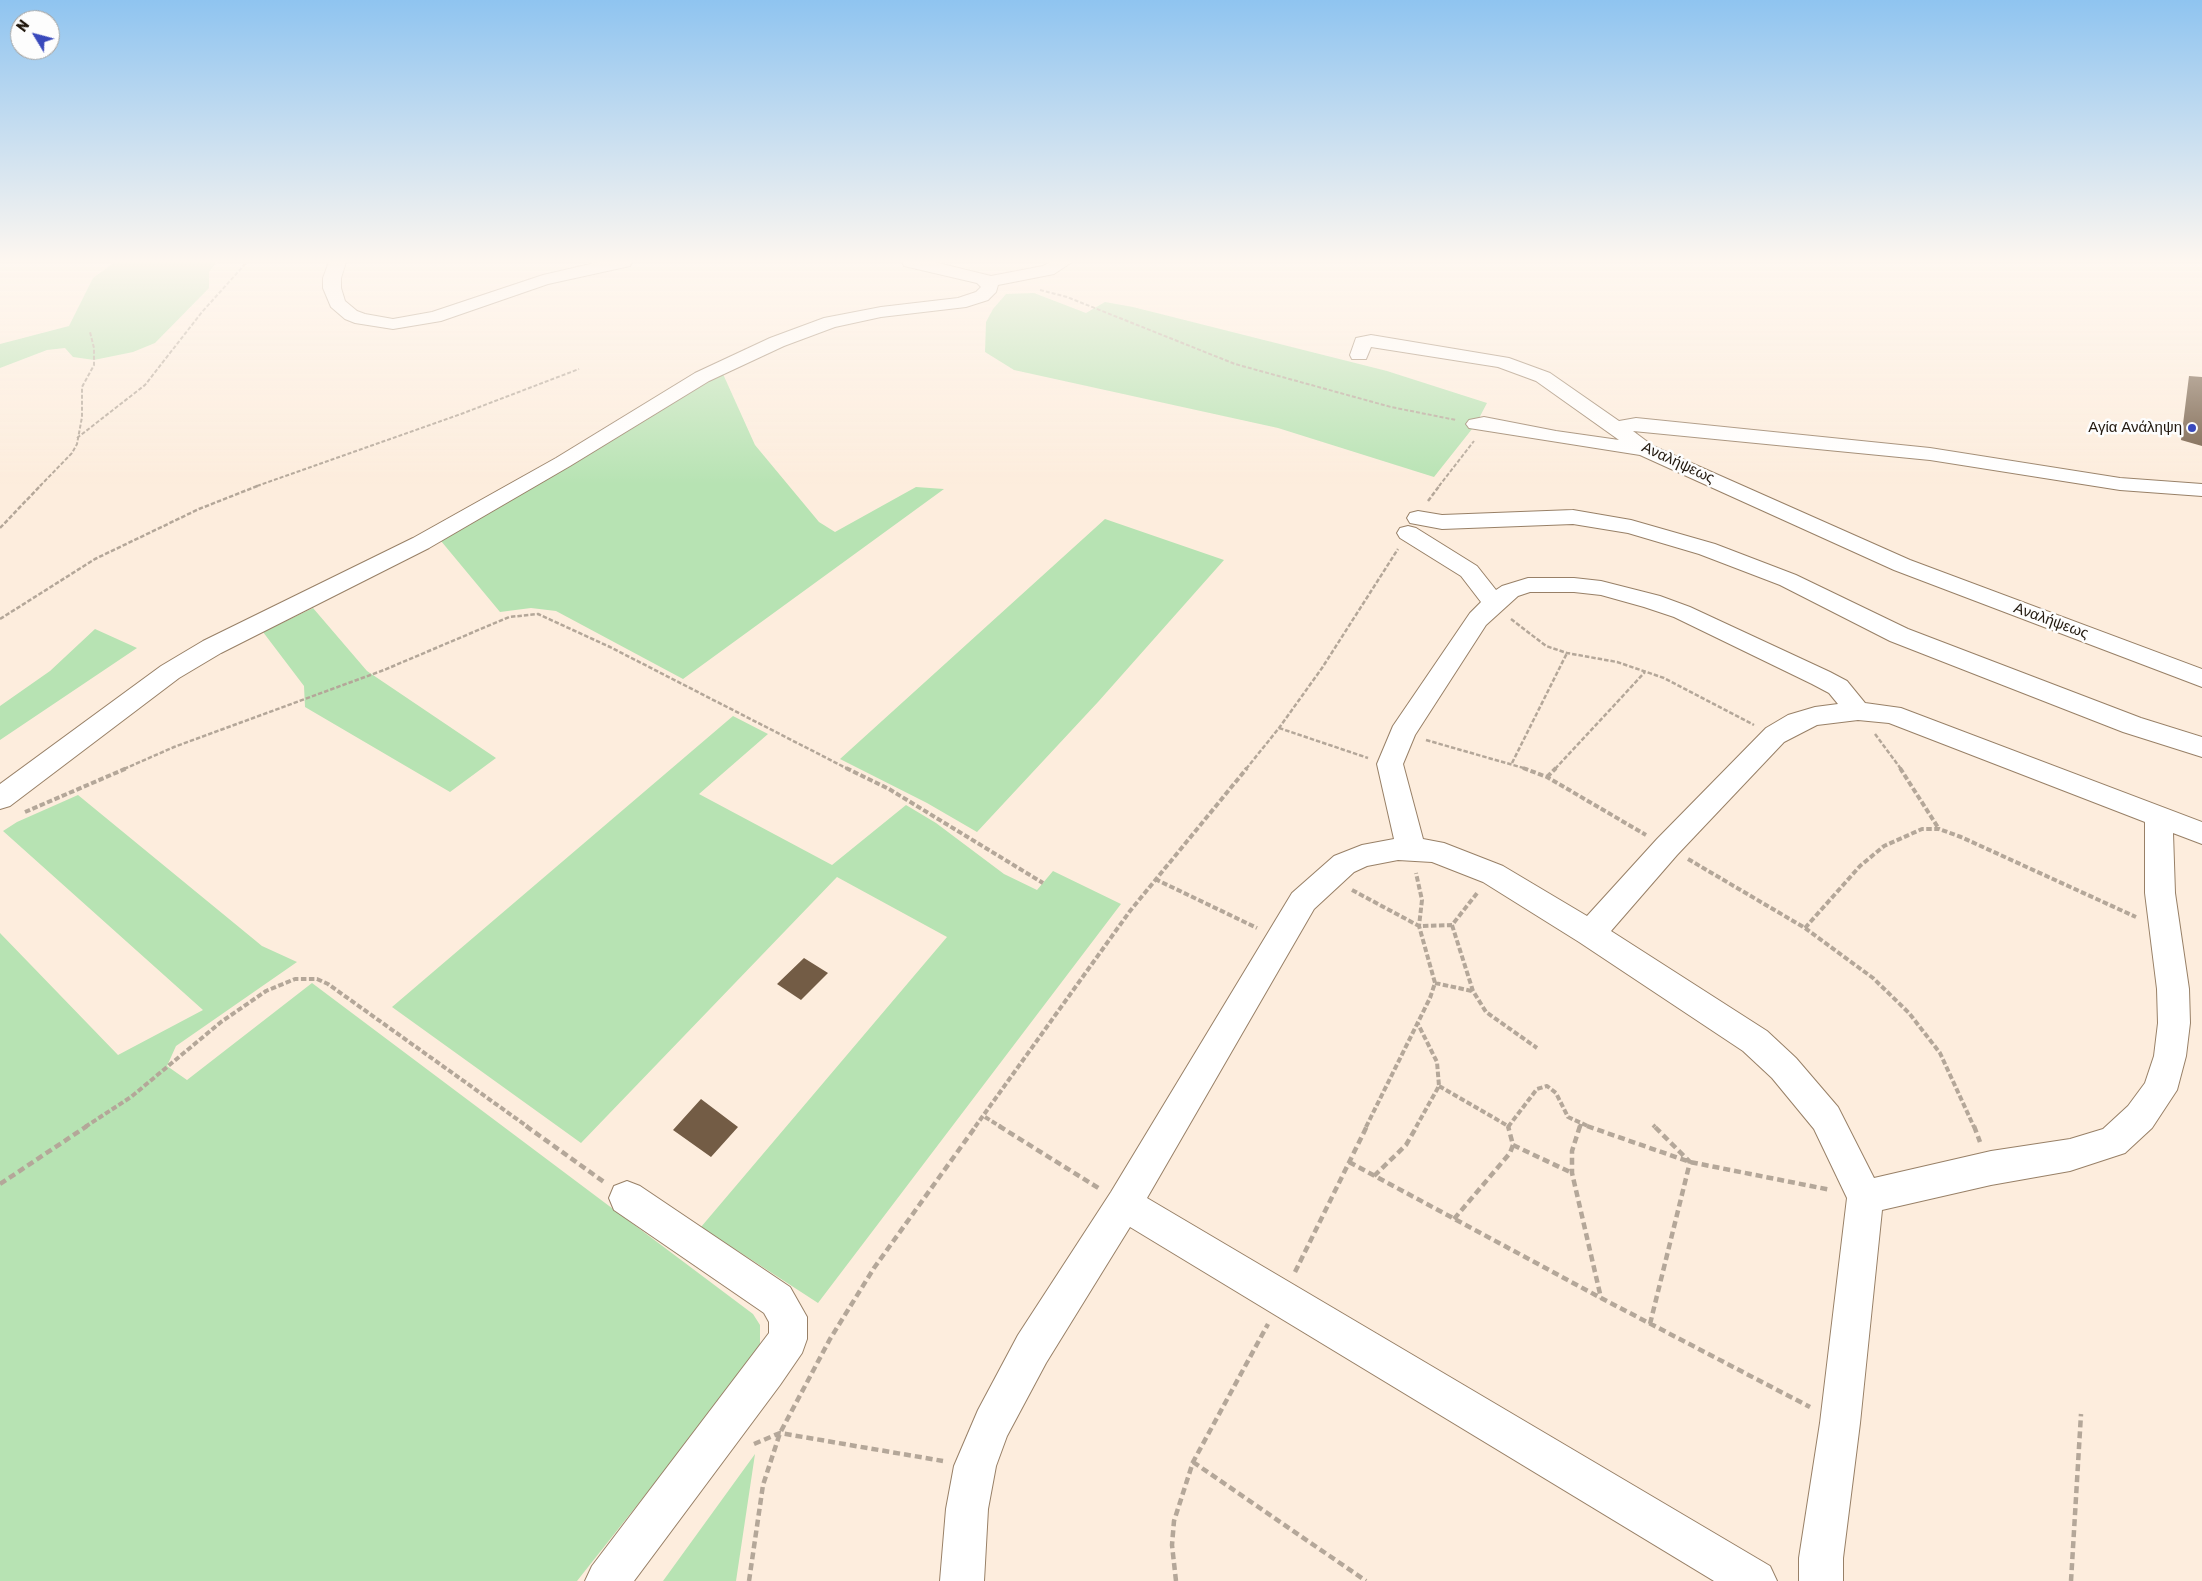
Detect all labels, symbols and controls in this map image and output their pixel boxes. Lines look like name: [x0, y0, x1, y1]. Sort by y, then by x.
north arrow: [10, 10, 60, 60]
text: N: [14, 17, 33, 35]
place label: Αγία Ανάληψη: [2088, 419, 2182, 437]
marker: Αγία Ανάληψη: [2186, 422, 2198, 434]
street label: Αναλήψεως: [1639, 438, 1717, 488]
street label: Αναλήψεως: [2011, 599, 2091, 643]

